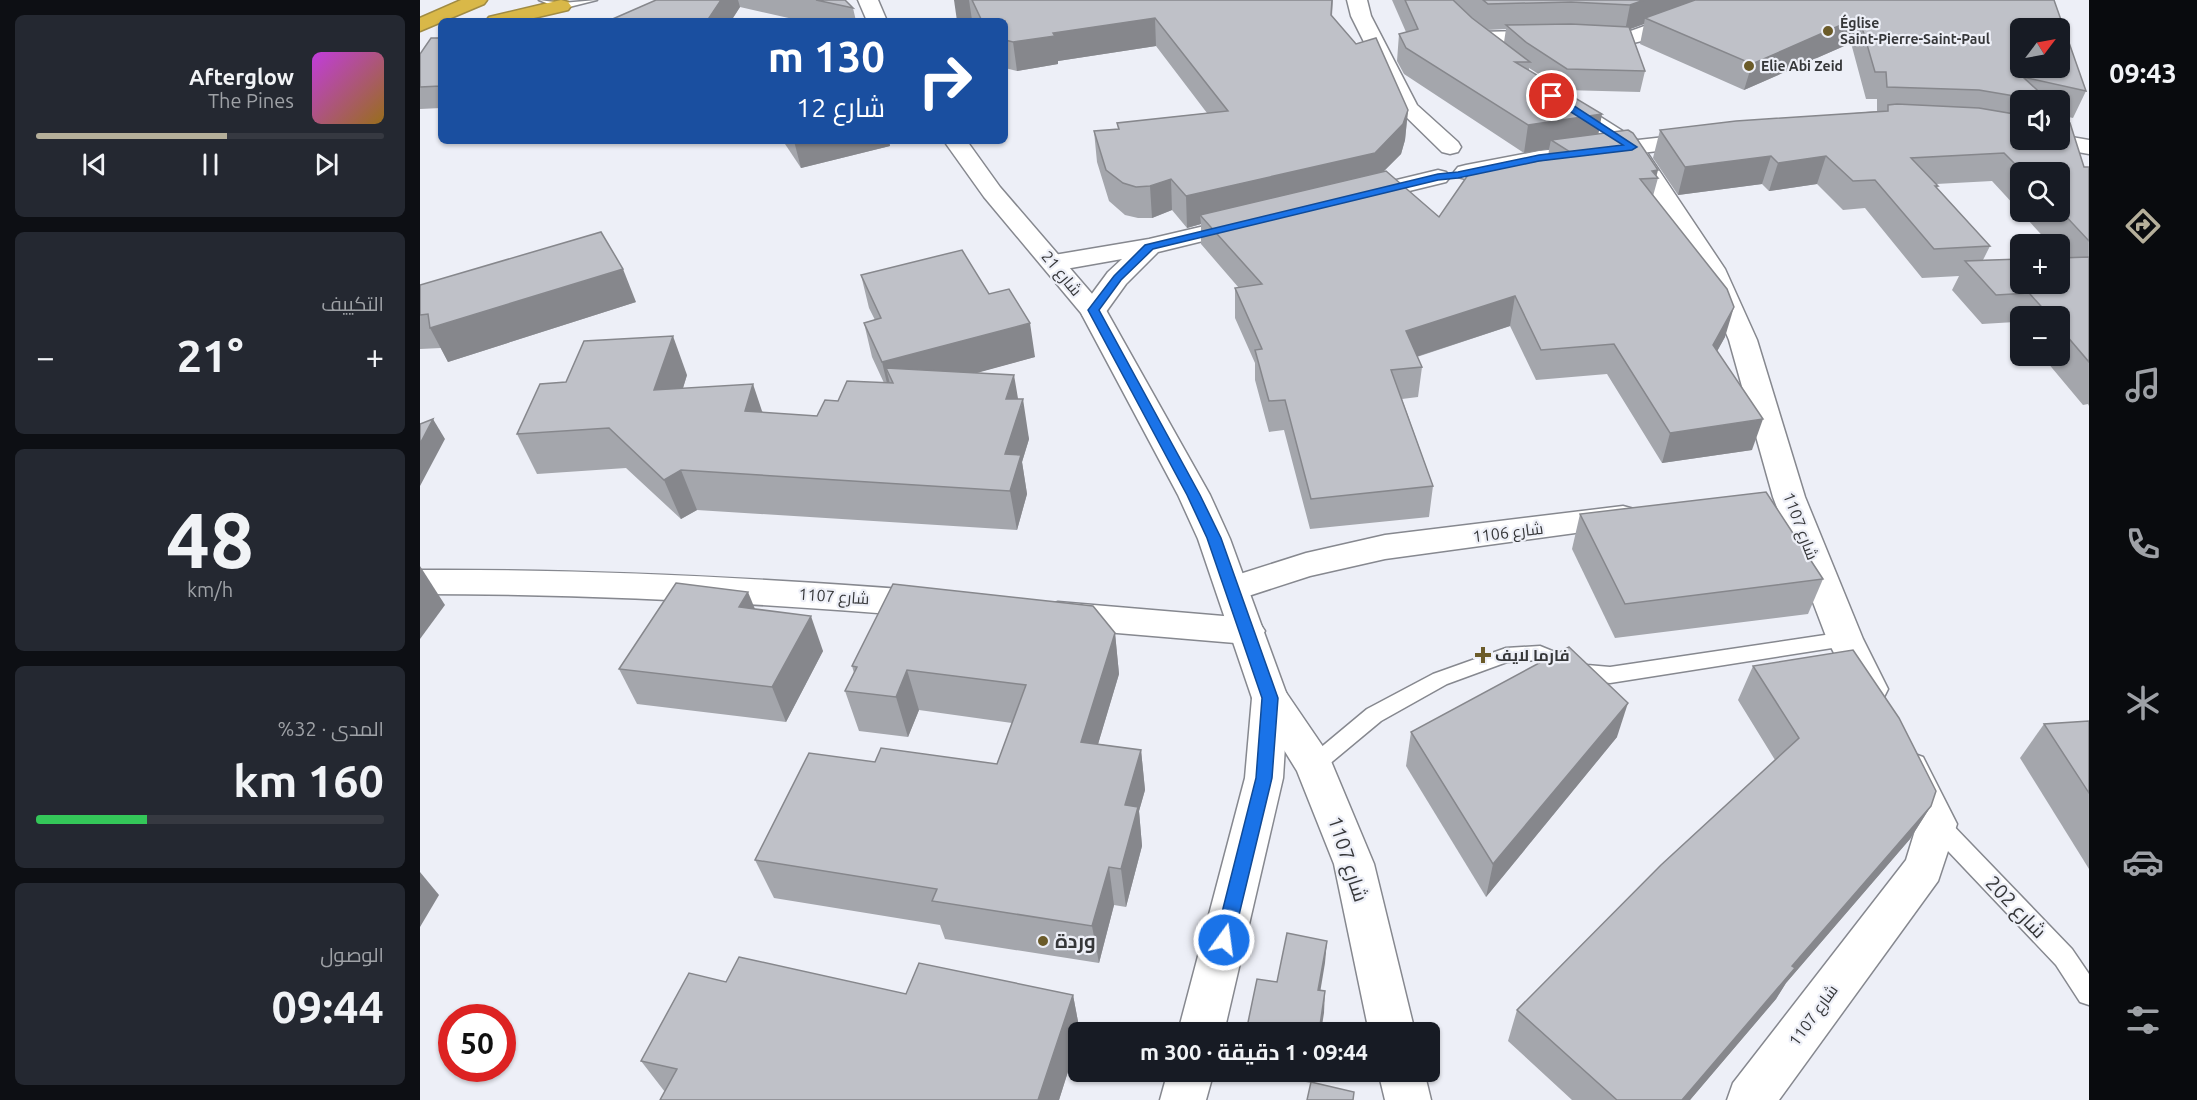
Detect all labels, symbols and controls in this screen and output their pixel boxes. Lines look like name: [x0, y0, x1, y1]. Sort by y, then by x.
place label: Église Saint-Pierre-Saint-Paul: [1840, 14, 1990, 47]
north arrow: [2010, 18, 2070, 78]
map controls: [2010, 18, 2070, 366]
marker: Église Saint-Pierre-Saint-Paul: [1821, 24, 1835, 38]
text: 130 m: [768, 33, 885, 80]
icon: right: [906, 42, 984, 120]
place label: Elie Abi Zeid: [1761, 58, 1843, 74]
text: 09:43: [2109, 58, 2177, 88]
marker: Elie Abi Zeid: [1742, 59, 1756, 73]
text: Afterglow: [189, 64, 294, 89]
pin: [1526, 70, 1577, 121]
icon: arrive: [1535, 79, 1568, 112]
text: The Pines: [208, 89, 294, 112]
button: sound: [2010, 90, 2070, 150]
text: شارع 12: [796, 92, 885, 122]
icon: previous: [78, 148, 111, 181]
icon: pause: [194, 148, 227, 181]
icon: next: [310, 148, 343, 181]
button: search: [2010, 162, 2070, 222]
icon: directions: [2122, 205, 2164, 247]
button: +: [2010, 234, 2070, 294]
street label: شارع 21: [1036, 247, 1086, 301]
text: التكييف: [321, 292, 384, 315]
button: −: [2010, 306, 2070, 366]
text: 21°: [177, 330, 243, 381]
text: −: [36, 338, 55, 375]
text: +: [365, 338, 384, 375]
icon: music: [2122, 364, 2164, 406]
street label: شارع 1107: [1777, 490, 1822, 563]
text: 48: [166, 495, 254, 583]
street label: شارع 1106: [1472, 519, 1545, 548]
icon: phone: [2122, 523, 2164, 565]
text: km/h: [187, 578, 233, 601]
street label: شارع 1107: [798, 585, 870, 610]
place label: فارما لايف: [1495, 646, 1570, 665]
marker: فارما لايف: [1476, 648, 1490, 662]
icon: climate: [2122, 682, 2164, 724]
text: المدى · 32%: [278, 717, 384, 740]
text: 160 km: [233, 755, 384, 806]
street label: شارع 1107: [1321, 813, 1373, 905]
icon: car: [2122, 841, 2164, 883]
street label: شارع 202: [1979, 871, 2051, 944]
position arrow: [1192, 908, 1256, 972]
place label: وردة: [1055, 929, 1096, 953]
marker: وردة: [1036, 934, 1050, 948]
text: الوصول: [320, 943, 384, 966]
text: 09:44: [271, 981, 384, 1032]
street label: شارع 1107: [1785, 981, 1844, 1051]
icon: filters: [2122, 999, 2164, 1041]
speed limit sign: 50: [438, 1004, 516, 1082]
text: 09:44 · 1 دقيقة · 300 m: [1140, 1039, 1368, 1064]

